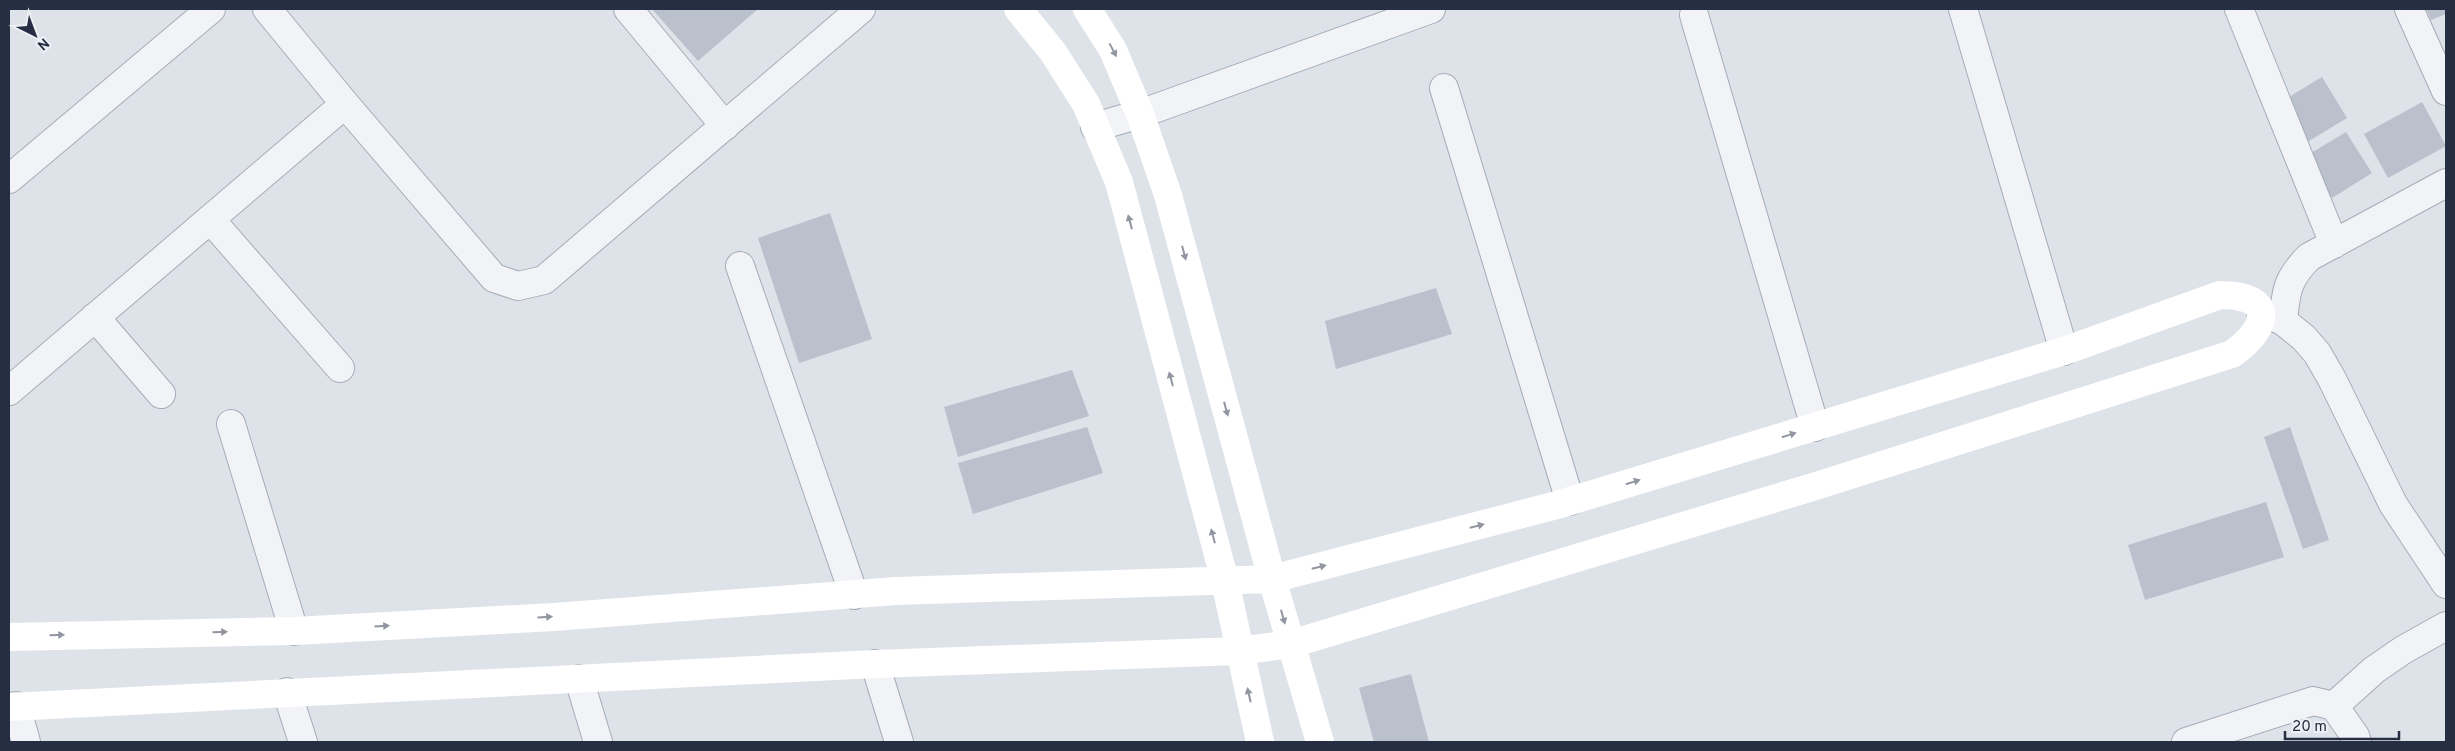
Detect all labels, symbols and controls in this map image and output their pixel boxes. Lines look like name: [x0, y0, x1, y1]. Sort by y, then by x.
north arrow: [10, 10, 60, 60]
text: N: [33, 34, 52, 53]
one-way arrow: [1109, 43, 1117, 57]
one-way arrow: [1126, 215, 1134, 230]
one-way arrow: [1180, 245, 1188, 260]
one-way arrow: [1167, 372, 1175, 387]
one-way arrow: [1222, 402, 1230, 417]
one-way arrow: [1781, 430, 1796, 438]
one-way arrow: [1626, 478, 1641, 486]
one-way arrow: [1469, 522, 1484, 530]
one-way arrow: [1209, 529, 1217, 544]
one-way arrow: [1312, 562, 1327, 570]
one-way arrow: [1279, 609, 1287, 624]
one-way arrow: [537, 613, 553, 621]
one-way arrow: [375, 622, 391, 630]
one-way arrow: [212, 628, 228, 636]
one-way arrow: [50, 631, 66, 639]
one-way arrow: [1245, 687, 1253, 702]
scale bar: [2285, 708, 2399, 740]
text: 20 m: [2292, 718, 2327, 737]

